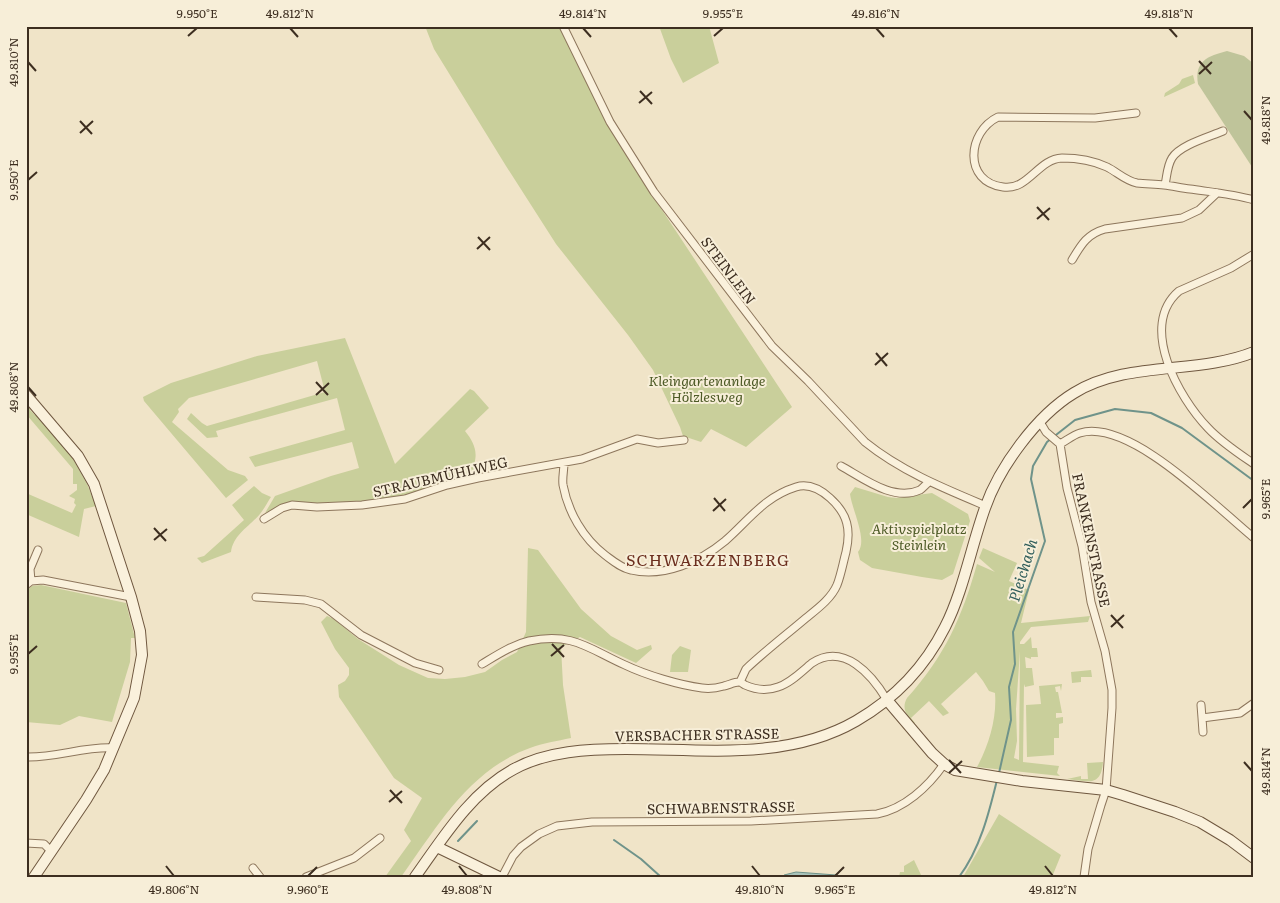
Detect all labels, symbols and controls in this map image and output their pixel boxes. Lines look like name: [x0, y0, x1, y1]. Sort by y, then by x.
text: 9.950°E: [176, 4, 218, 22]
text: 49.812°N: [266, 4, 314, 22]
text: 49.814°N: [559, 4, 607, 22]
text: 9.955°E: [703, 4, 744, 22]
text: 49.816°N: [852, 4, 900, 22]
text: 49.818°N: [1145, 4, 1193, 22]
text: 49.810°N: [4, 37, 22, 87]
text: 49.818°N: [1256, 96, 1274, 144]
text: 9.950°E: [4, 159, 22, 201]
street label: STEINLEIN: [697, 232, 761, 308]
text: 49.808°N: [4, 361, 22, 413]
park label: Kleingartenanlage Hölzlesweg: [649, 370, 766, 406]
street label: STRAUBMÜHLWEG: [371, 451, 510, 501]
street label: FRANKENSTRASSE: [1068, 471, 1116, 609]
text: 9.965°E: [1256, 478, 1274, 519]
park label: Aktivspielplatz Steinlein: [872, 518, 967, 554]
water label: Pleichach: [1002, 536, 1042, 604]
district label: SCHWARZENBERG: [626, 547, 790, 571]
text: 9.955°E: [4, 633, 22, 674]
street label: VERSBACHER STRASSE: [615, 723, 780, 745]
text: 49.814°N: [1256, 747, 1274, 795]
street label: SCHWABENSTRASSE: [647, 796, 795, 818]
text: 49.806°N: [149, 880, 199, 898]
text: 9.960°E: [287, 880, 329, 898]
text: 49.808°N: [441, 880, 493, 898]
text: 49.810°N: [735, 880, 785, 898]
text: 9.965°E: [815, 880, 856, 898]
text: 49.812°N: [1029, 880, 1077, 898]

